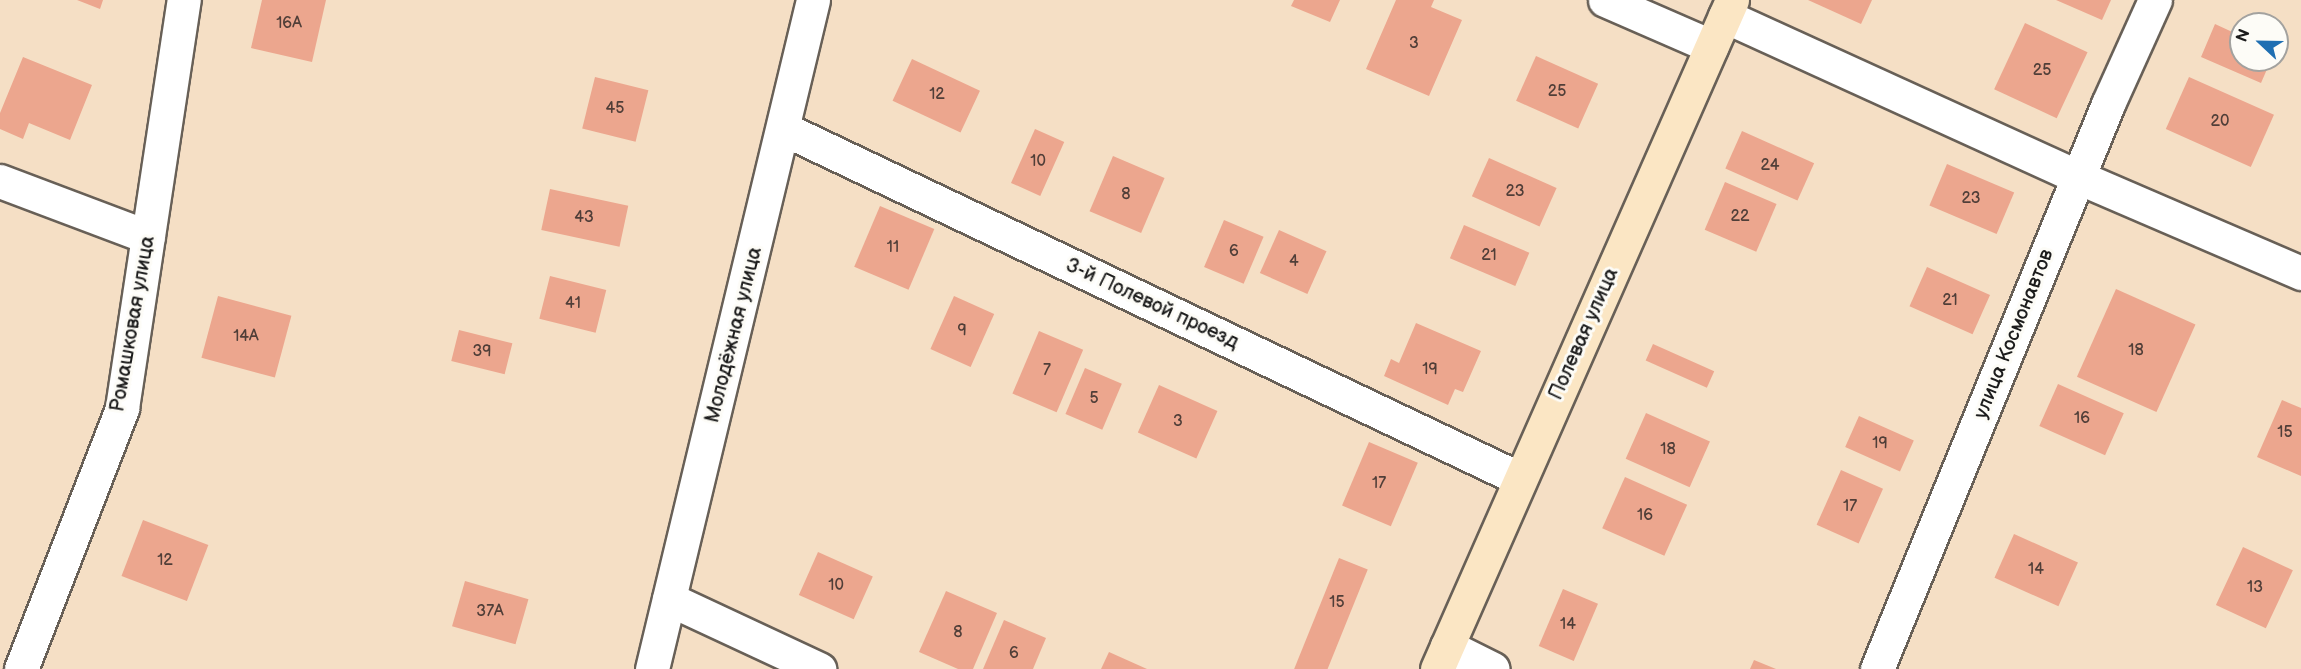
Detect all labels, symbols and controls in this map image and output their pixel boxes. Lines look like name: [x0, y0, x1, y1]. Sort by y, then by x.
north arrow: [2229, 12, 2289, 72]
house number: 16А: [276, 14, 302, 34]
text: N: [2233, 27, 2255, 45]
house number: 3: [1409, 34, 1419, 54]
house number: 25: [2033, 61, 2051, 81]
house number: 25: [1548, 82, 1566, 102]
house number: 12: [929, 85, 945, 105]
house number: 45: [606, 99, 624, 119]
house number: 20: [2211, 112, 2229, 132]
house number: 10: [1030, 152, 1046, 172]
house number: 24: [1761, 156, 1779, 176]
house number: 23: [1506, 182, 1524, 202]
house number: 8: [1121, 185, 1131, 205]
house number: 23: [1962, 189, 1980, 209]
house number: 22: [1731, 207, 1749, 227]
house number: 43: [574, 208, 594, 228]
street label: Ромашковая улица: [106, 234, 160, 414]
house number: 11: [887, 238, 899, 258]
house number: 6: [1229, 242, 1239, 262]
street label: Молодёжная улица: [701, 245, 767, 425]
house number: 21: [1481, 246, 1497, 266]
street label: улица Космонавтов: [1969, 246, 2059, 422]
house number: 4: [1289, 252, 1299, 272]
street label: 3-й Полевой проезд: [1062, 253, 1242, 355]
street label: Полевая улица: [1544, 264, 1624, 404]
house number: 21: [1942, 291, 1958, 311]
house number: 41: [565, 294, 581, 314]
house number: 9: [957, 321, 967, 341]
house number: 14А: [233, 327, 259, 347]
house number: 18: [2128, 341, 2144, 361]
house number: 39: [472, 342, 492, 362]
house number: 19: [1422, 360, 1438, 380]
house number: 7: [1043, 361, 1051, 381]
house number: 5: [1089, 389, 1099, 409]
house number: 16: [2074, 409, 2090, 429]
house number: 3: [1173, 412, 1183, 432]
house number: 15: [2277, 423, 2293, 443]
house number: 19: [1872, 434, 1888, 454]
house number: 18: [1660, 440, 1676, 460]
house number: 17: [1372, 474, 1386, 494]
house number: 17: [1843, 497, 1857, 517]
house number: 16: [1637, 506, 1653, 526]
house number: 12: [157, 551, 173, 571]
house number: 14: [2028, 560, 2044, 580]
house number: 10: [828, 576, 844, 596]
house number: 13: [2247, 578, 2263, 598]
house number: 15: [1329, 593, 1345, 613]
house number: 37А: [476, 602, 504, 622]
house number: 14: [1560, 615, 1576, 635]
house number: 8: [953, 623, 963, 643]
house number: 6: [1009, 644, 1019, 664]

